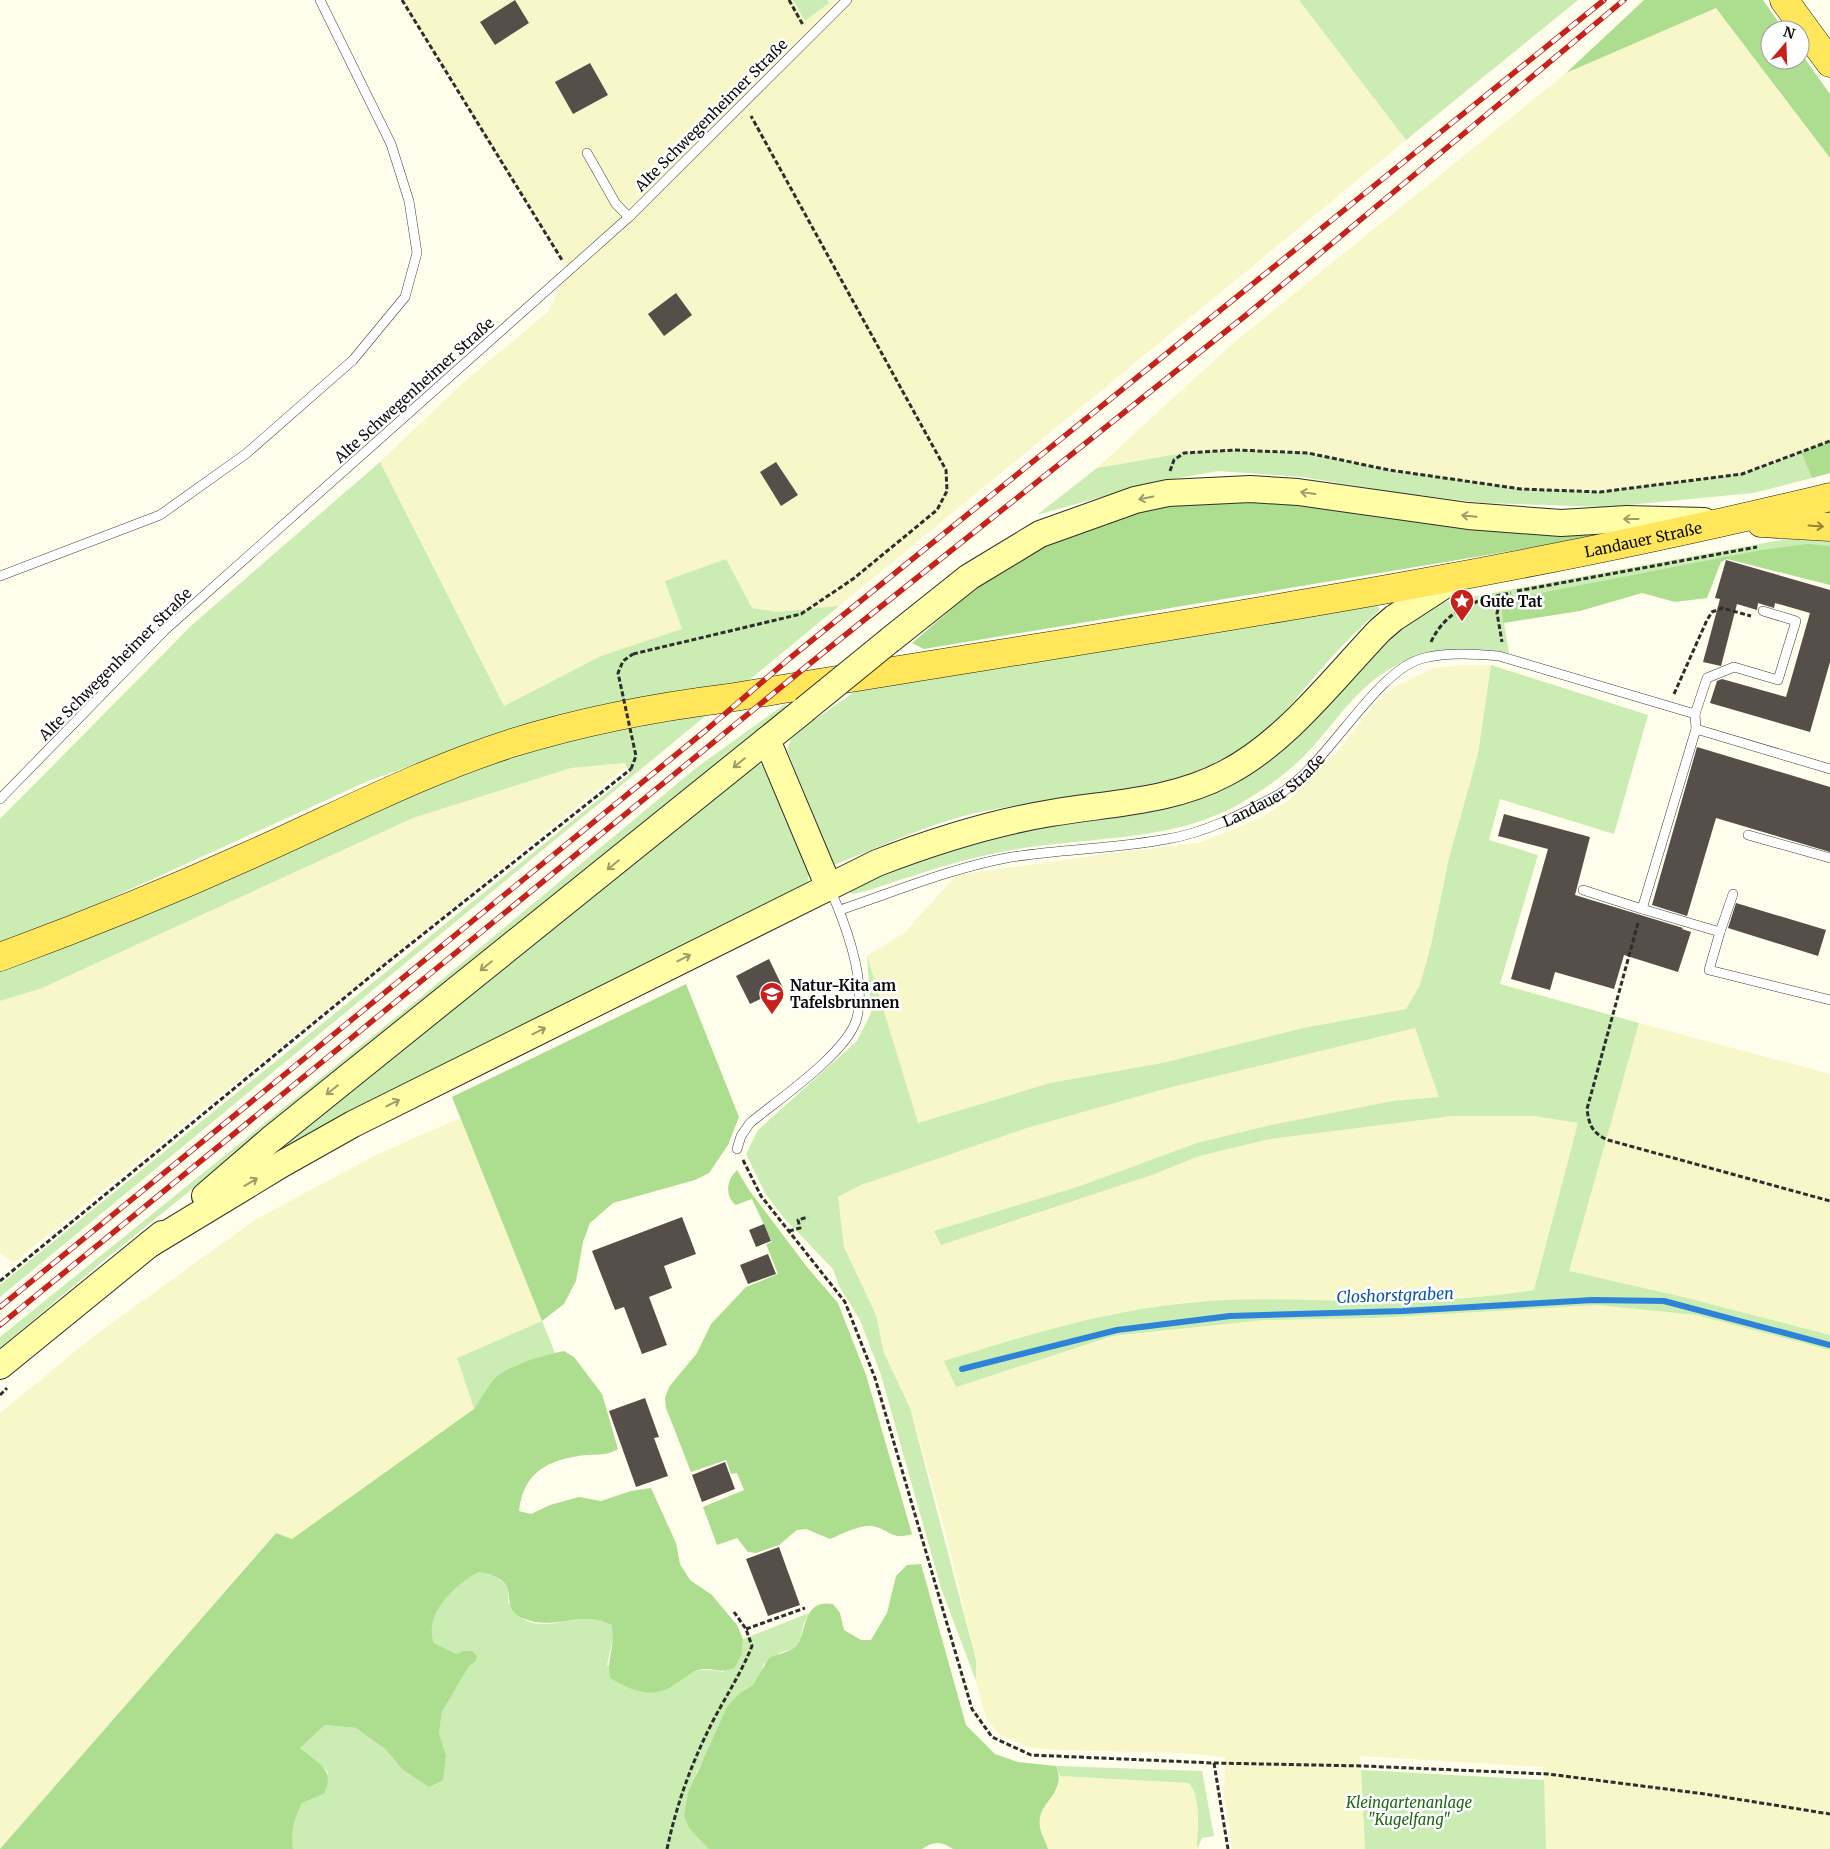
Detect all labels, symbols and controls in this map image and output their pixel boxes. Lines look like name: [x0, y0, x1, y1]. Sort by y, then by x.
north arrow: [1760, 20, 1810, 70]
text: N: [1781, 22, 1797, 43]
street label: Alte Schwegenheimer Straße: [630, 35, 791, 196]
street label: Alte Schwegenheimer Straße: [330, 313, 498, 467]
one-way arrow: [1300, 488, 1316, 498]
one-way arrow: [1139, 494, 1155, 503]
one-way arrow: [1461, 511, 1477, 521]
one-way arrow: [1623, 515, 1639, 524]
street label: Landauer Straße: [1583, 518, 1704, 561]
one-way arrow: [1808, 521, 1824, 531]
street label: Alte Schwegenheimer Straße: [34, 584, 195, 745]
place icon: Gute Tat: [1449, 588, 1475, 622]
place label: Gute Tat: [1480, 592, 1543, 611]
street label: Landauer Straße: [1219, 749, 1328, 831]
one-way arrow: [733, 757, 746, 768]
one-way arrow: [606, 859, 619, 870]
one-way arrow: [676, 953, 691, 962]
one-way arrow: [480, 961, 493, 972]
place label: Natur-Kita am Tafelsbrunnen: [790, 976, 899, 1012]
school or university icon: Natur-Kita am Tafelsbrunnen: [759, 981, 785, 1015]
one-way arrow: [531, 1026, 546, 1035]
one-way arrow: [326, 1085, 339, 1096]
one-way arrow: [386, 1098, 401, 1108]
one-way arrow: [244, 1177, 258, 1187]
water label: Closhorstgraben: [1336, 1283, 1454, 1307]
park label: Kleingartenanlage "Kugelfang": [1345, 1793, 1472, 1829]

